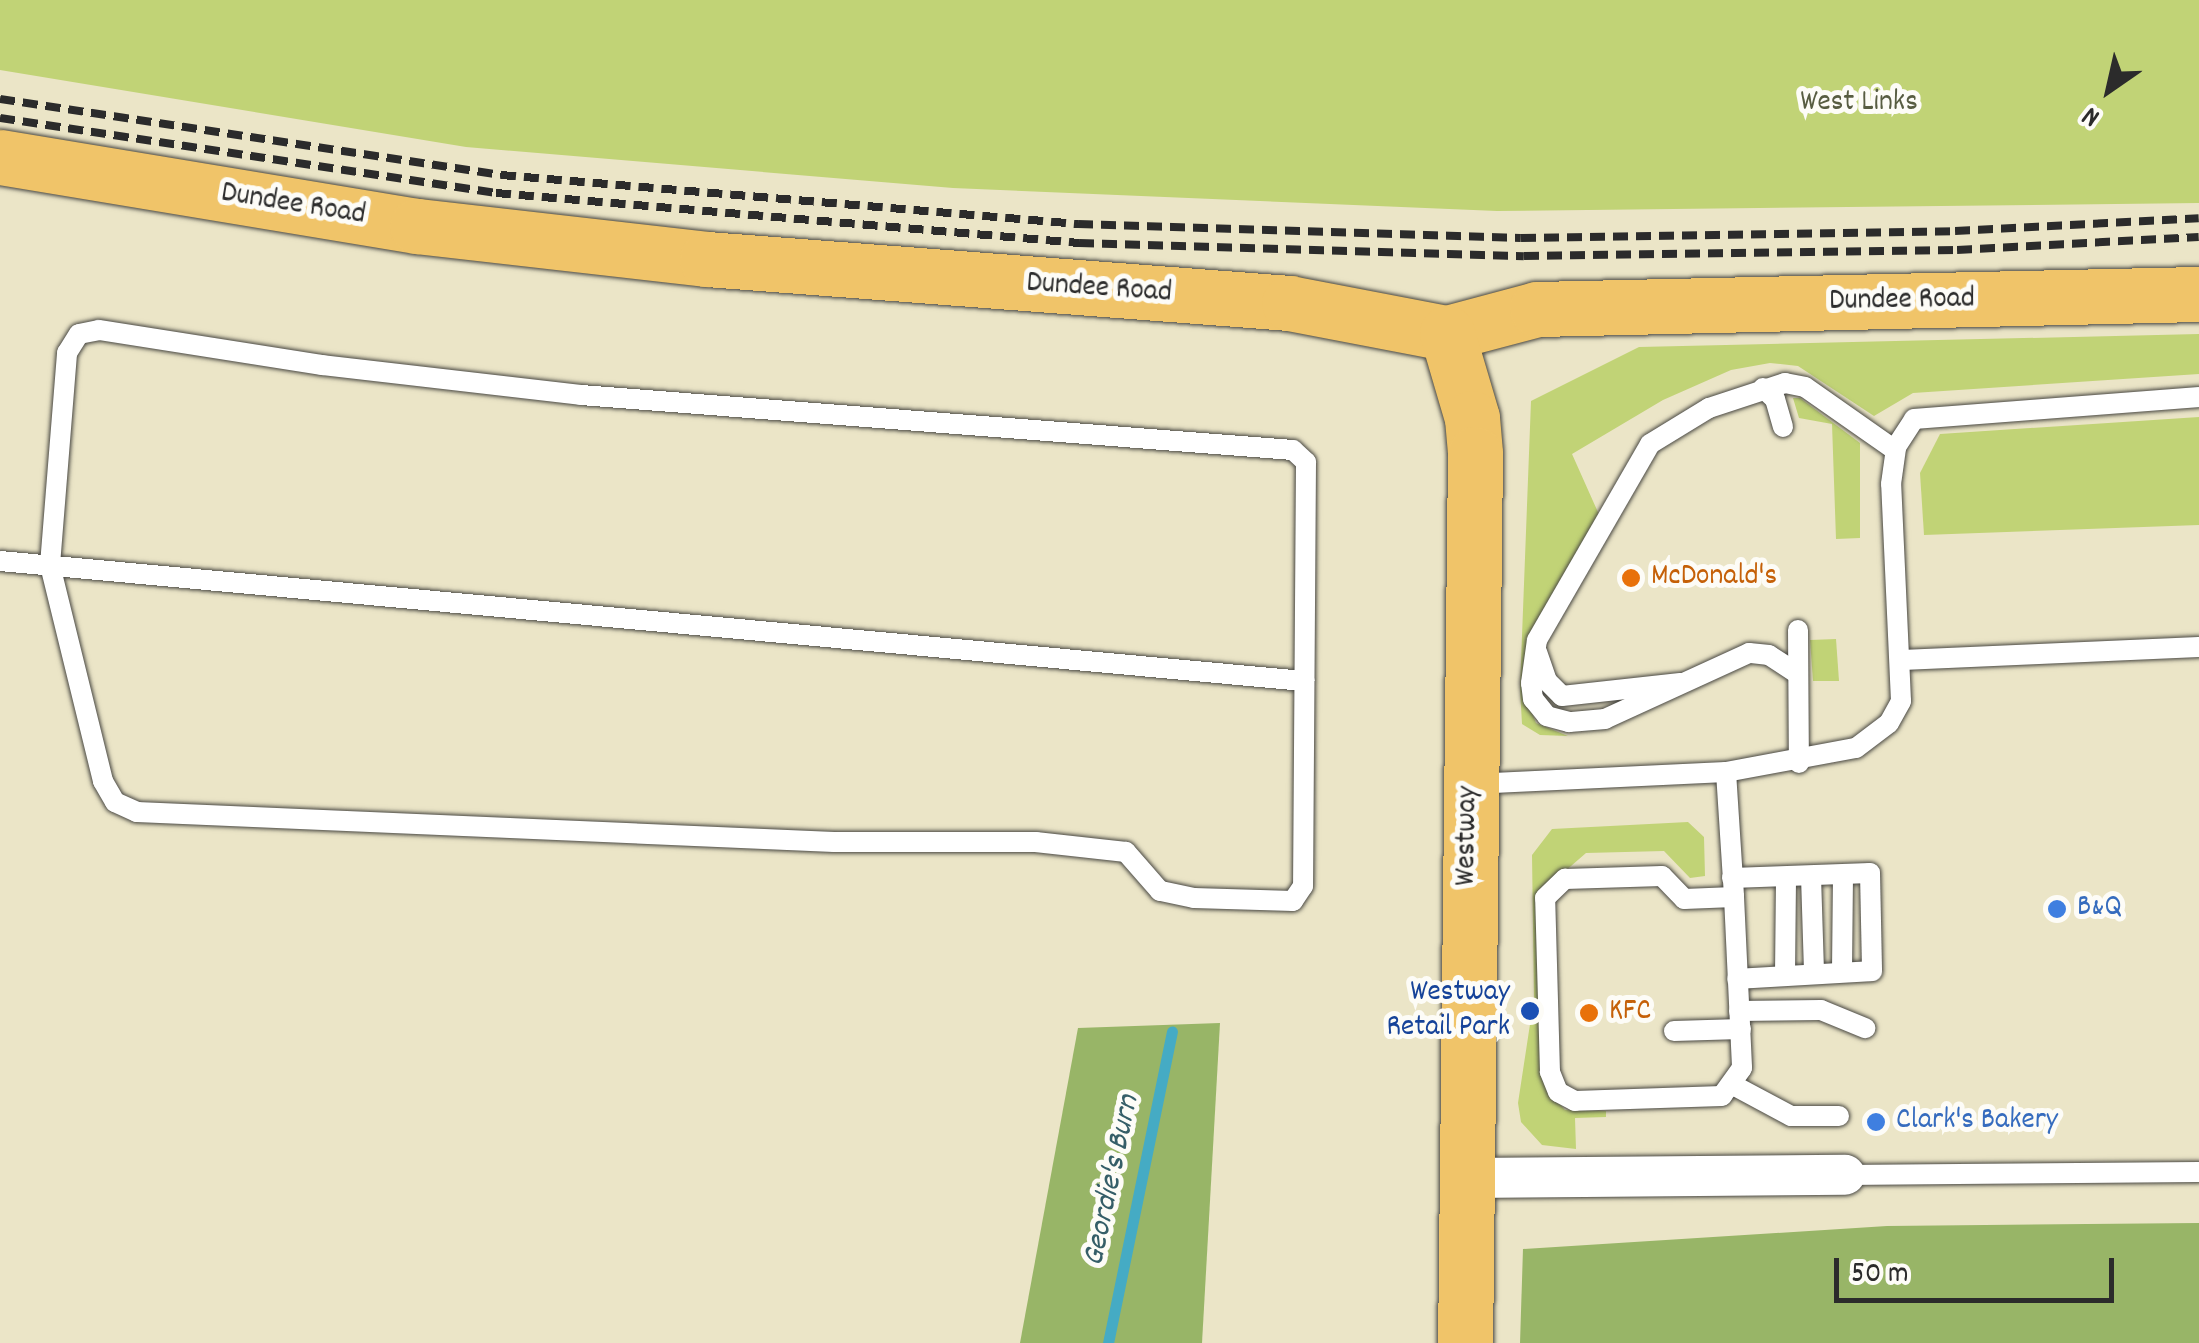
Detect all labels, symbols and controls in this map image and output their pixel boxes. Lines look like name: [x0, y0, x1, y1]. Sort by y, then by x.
north arrow: [2059, 40, 2159, 140]
park label: West Links: [1800, 86, 1918, 122]
text: N: [2075, 94, 2109, 135]
street label: Dundee Road: [218, 177, 368, 235]
street label: Dundee Road: [1025, 267, 1173, 313]
street label: Dundee Road: [1829, 283, 1975, 321]
place label: McDonald's: [1651, 560, 1777, 596]
marker: McDonald's: [1620, 567, 1642, 589]
street label: Westway: [1450, 786, 1488, 886]
place label: B&Q: [2077, 891, 2122, 927]
marker: B&Q: [2046, 898, 2068, 920]
place label: Westway Retail Park: [1386, 976, 1510, 1046]
place label: KFC: [1609, 995, 1651, 1031]
marker: Westway Retail Park: [1519, 1000, 1541, 1022]
marker: KFC: [1578, 1002, 1600, 1024]
water label: Geordie's Burn: [1076, 1092, 1150, 1270]
place label: Clark's Bakery: [1896, 1104, 2058, 1140]
marker: Clark's Bakery: [1865, 1111, 1887, 1133]
scale bar: [1839, 1238, 2119, 1300]
text: 50 m: [1851, 1254, 1909, 1297]

